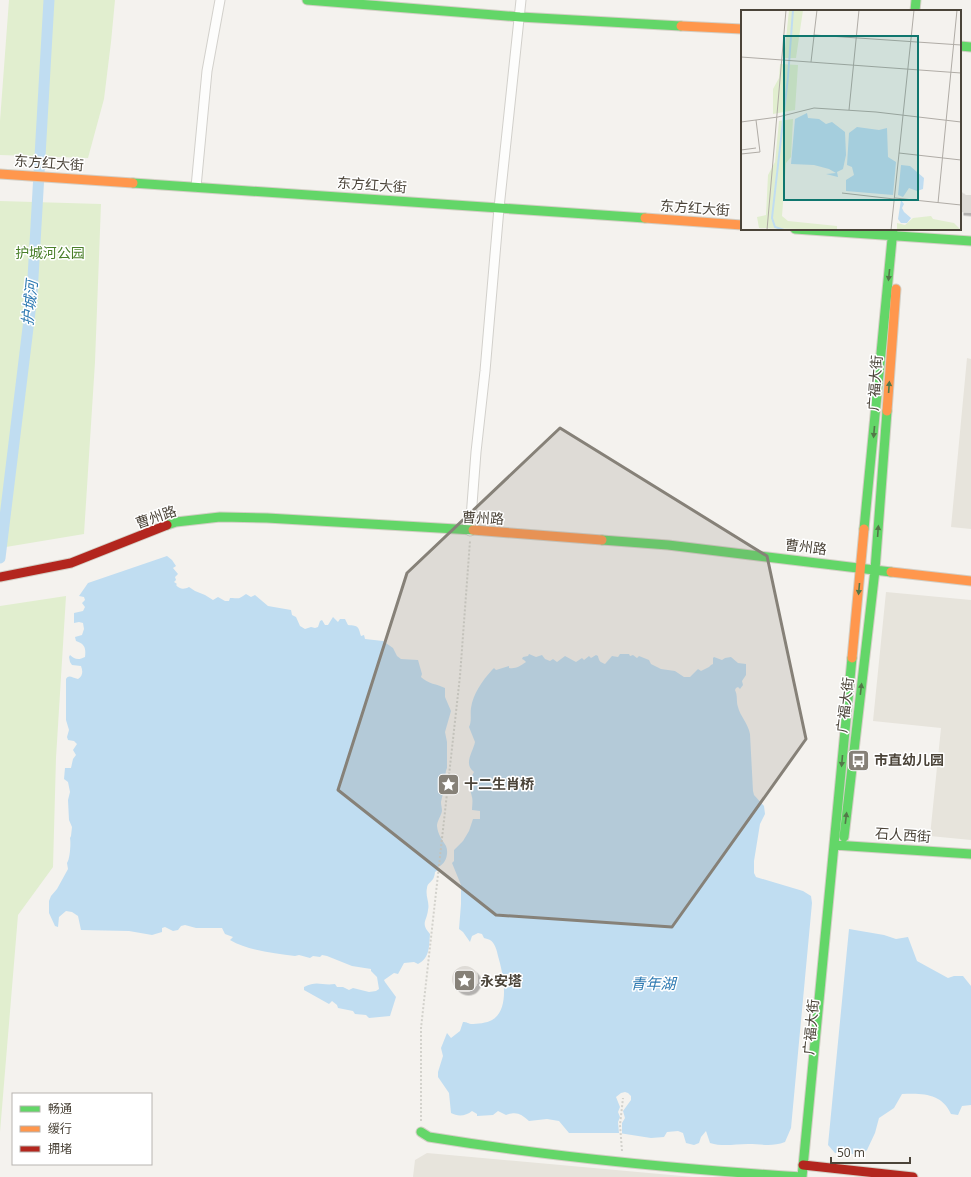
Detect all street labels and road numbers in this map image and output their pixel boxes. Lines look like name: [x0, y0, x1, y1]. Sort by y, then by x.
street label: 东方红大街: [13, 151, 85, 174]
street label: 东方红大街: [336, 173, 408, 196]
street label: 东方红大街: [659, 196, 731, 219]
street label: 广福大街: [863, 354, 886, 412]
street label: 曹州路: [133, 501, 179, 532]
street label: 曹州路: [462, 507, 504, 528]
street label: 曹州路: [784, 535, 828, 558]
street label: 广福大街: [832, 676, 857, 734]
street label: 石人西街: [874, 823, 932, 846]
street label: 广福大街: [799, 998, 822, 1056]

